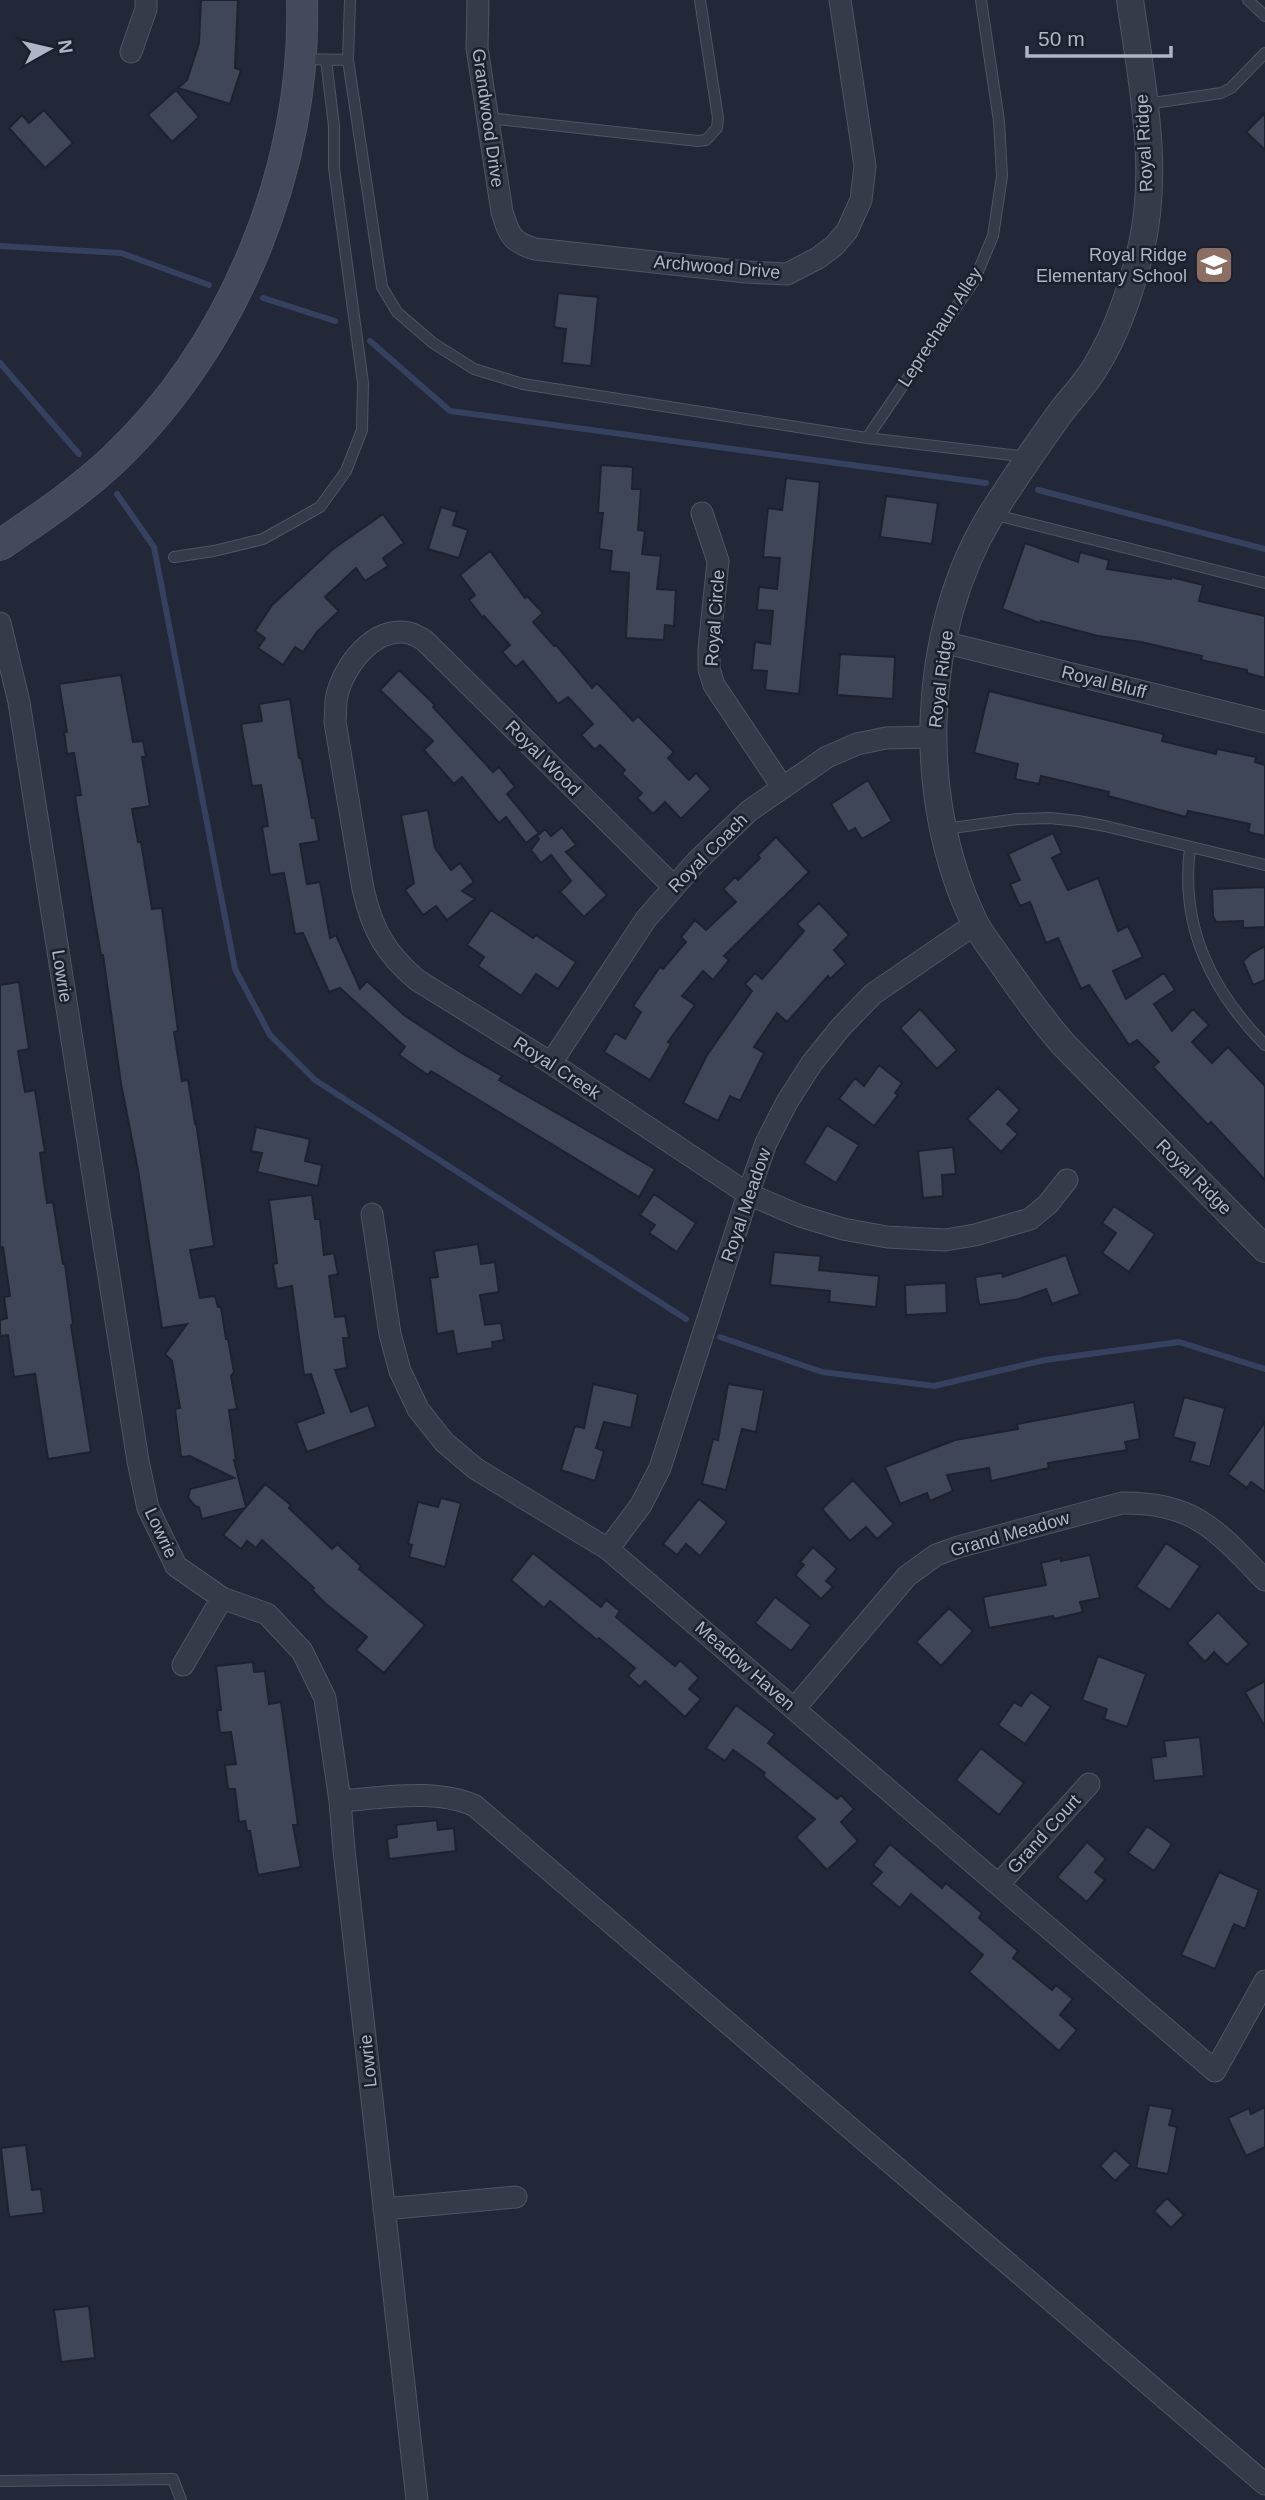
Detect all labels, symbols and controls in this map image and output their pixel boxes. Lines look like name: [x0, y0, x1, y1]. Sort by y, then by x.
north arrow: [14, 14, 84, 84]
scale bar: [1027, 14, 1170, 58]
text: 50 m: [1038, 27, 1085, 50]
text: N: [54, 38, 77, 55]
street label: Grandwood Drive: [468, 47, 508, 189]
street label: Royal Ridge: [1131, 94, 1157, 192]
school or university icon: Royal Ridge Elementary School: [1193, 244, 1235, 286]
place label: Royal Ridge Elementary School: [1036, 245, 1187, 286]
street label: Archwood Drive: [653, 252, 781, 282]
street label: Leprechaun Alley: [894, 264, 986, 390]
street label: Royal Circle: [702, 569, 728, 667]
street label: Royal Ridge: [925, 629, 957, 729]
street label: Royal Bluff: [1060, 662, 1149, 702]
street label: Royal Wood: [501, 716, 585, 800]
street label: Royal Coach: [664, 809, 752, 897]
street label: Lowrie: [48, 948, 76, 1004]
street label: Royal Creek: [510, 1033, 605, 1104]
street label: Royal Ridge: [1152, 1135, 1236, 1219]
street label: Royal Meadow: [717, 1145, 775, 1265]
street label: Lowrie: [141, 1505, 181, 1561]
street label: Grand Meadow: [948, 1507, 1073, 1561]
street label: Meadow Haven: [691, 1617, 799, 1715]
street label: Grand Court: [1003, 1791, 1085, 1877]
street label: Lowrie: [355, 2034, 381, 2088]

